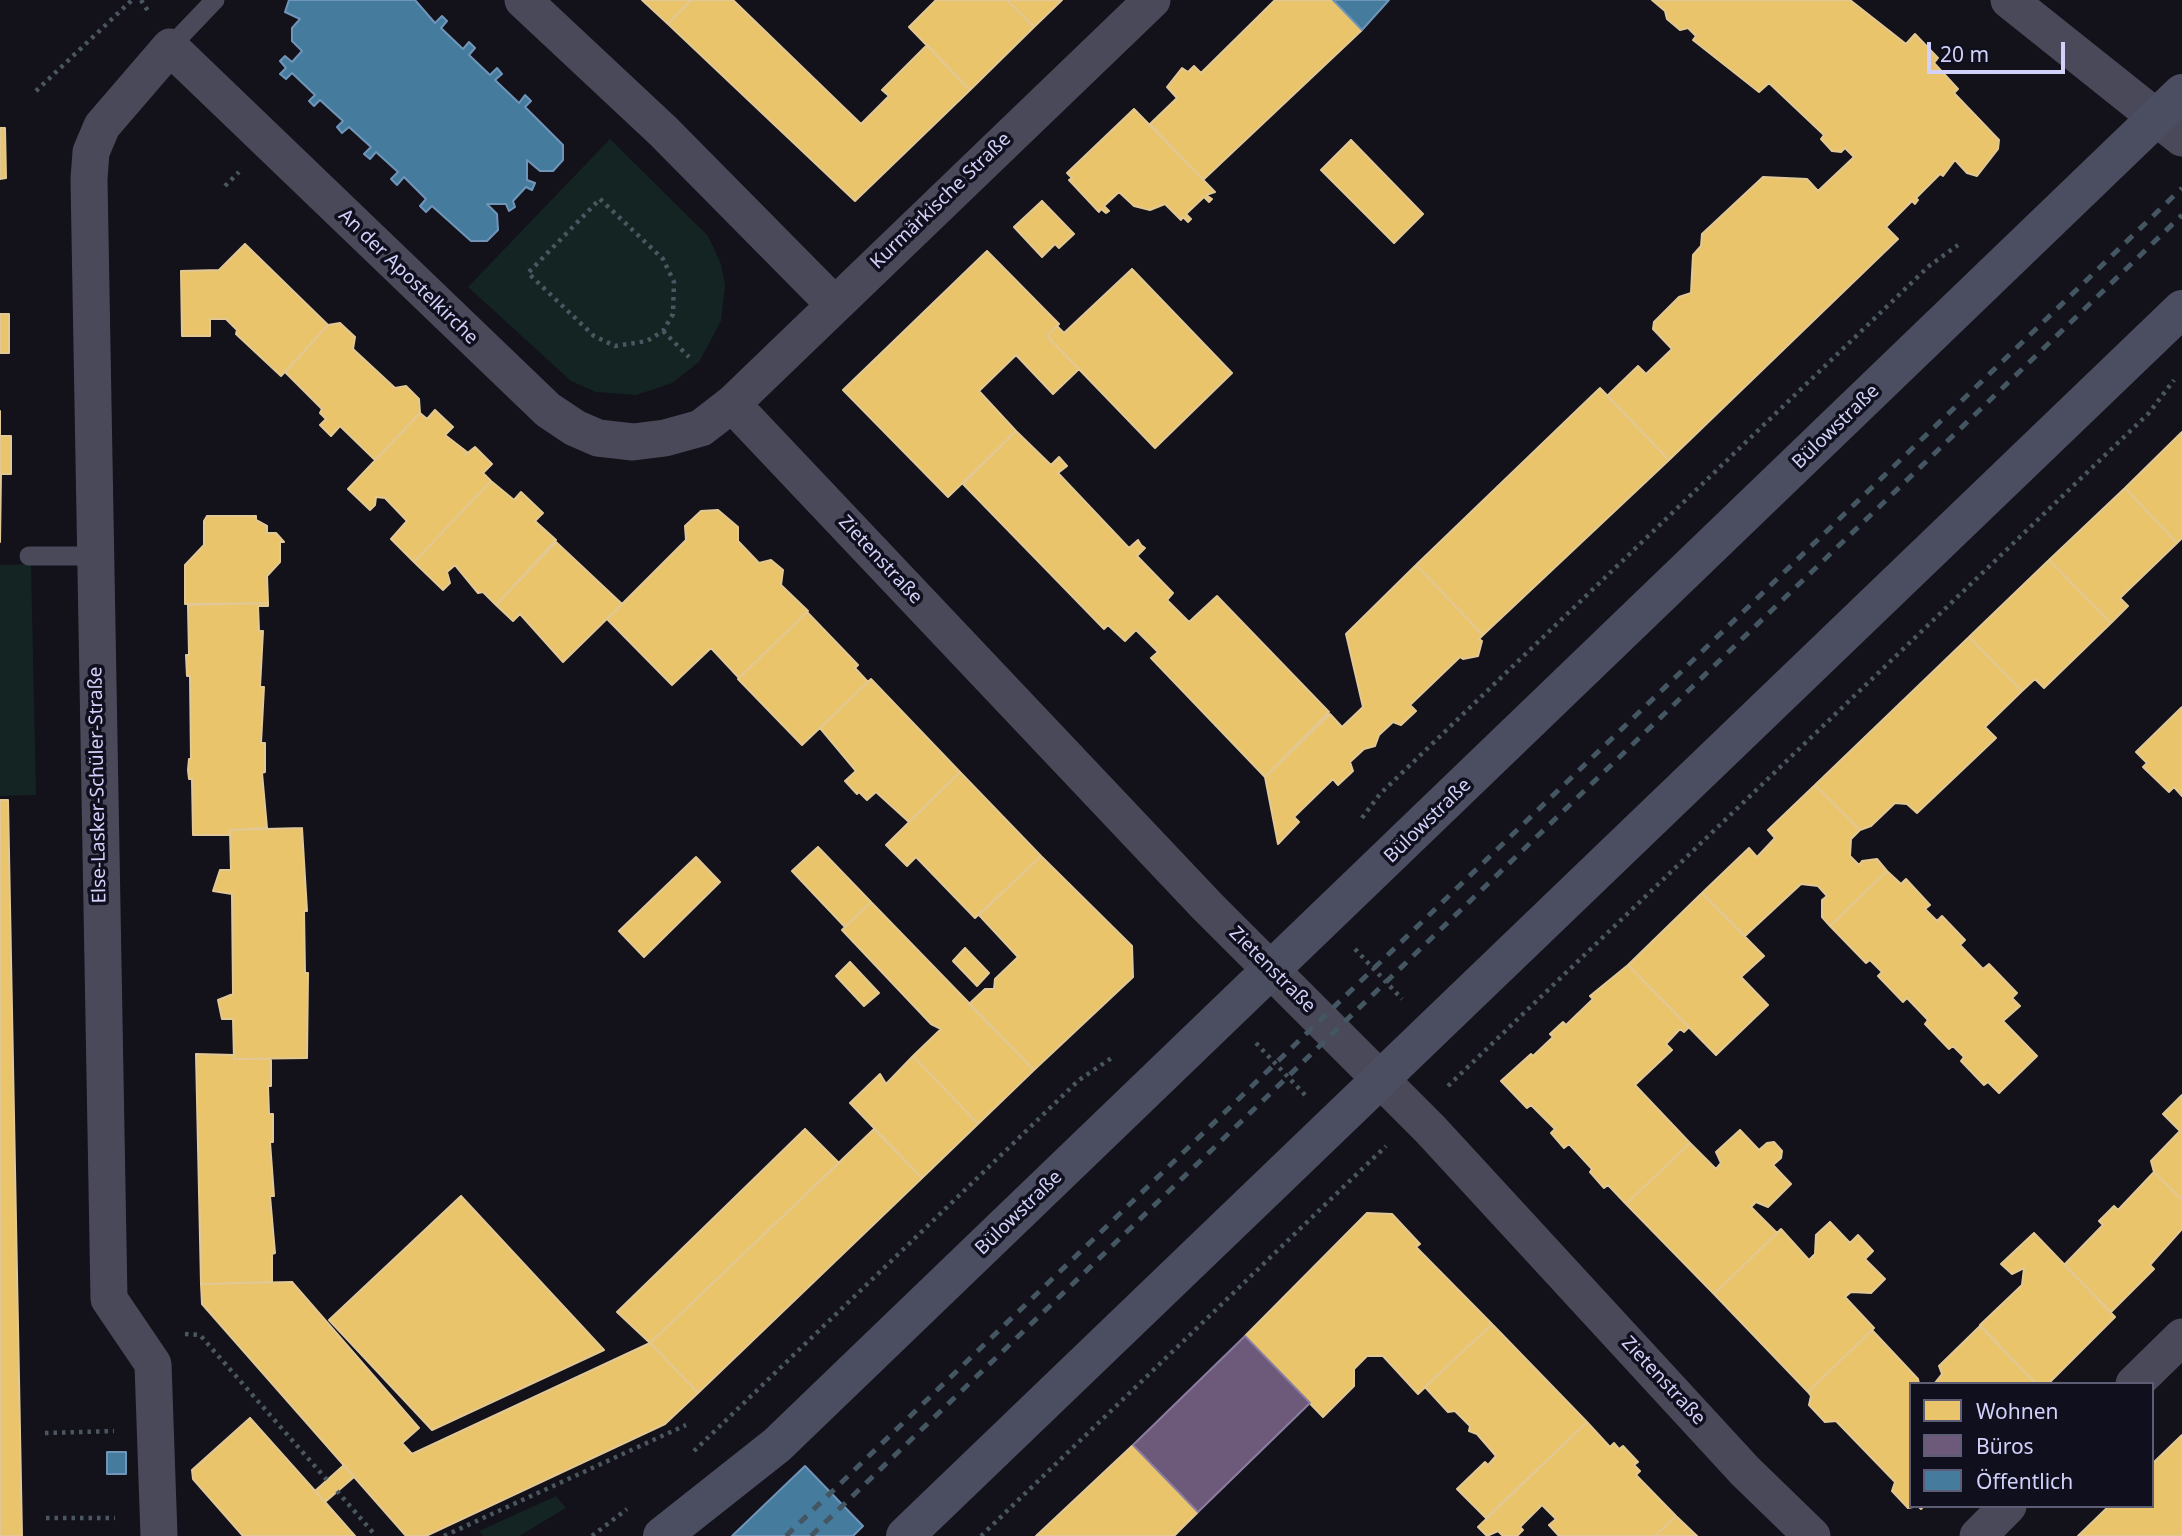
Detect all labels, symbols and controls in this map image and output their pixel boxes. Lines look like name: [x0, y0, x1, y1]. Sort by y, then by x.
scale bar: [1930, 28, 2068, 72]
text: 20 m: [1940, 40, 1989, 68]
street label: Kurmärkische Straße: [866, 128, 1016, 274]
street label: An der Apostelkirche: [334, 205, 482, 349]
street label: Bülowstraße: [1788, 380, 1884, 474]
street label: Zietenstraße: [833, 511, 927, 609]
street label: Else-Lasker-Schüler-Straße: [85, 666, 111, 904]
street label: Bülowstraße: [1380, 774, 1476, 868]
street label: Zietenstraße: [1224, 922, 1320, 1018]
street label: Bülowstraße: [971, 1166, 1067, 1260]
street label: Zietenstraße: [1616, 1332, 1710, 1430]
legend: [1909, 1382, 2154, 1508]
text: Wohnen: [1976, 1397, 2059, 1425]
text: Büros: [1976, 1432, 2034, 1460]
text: Öffentlich: [1976, 1467, 2073, 1495]

